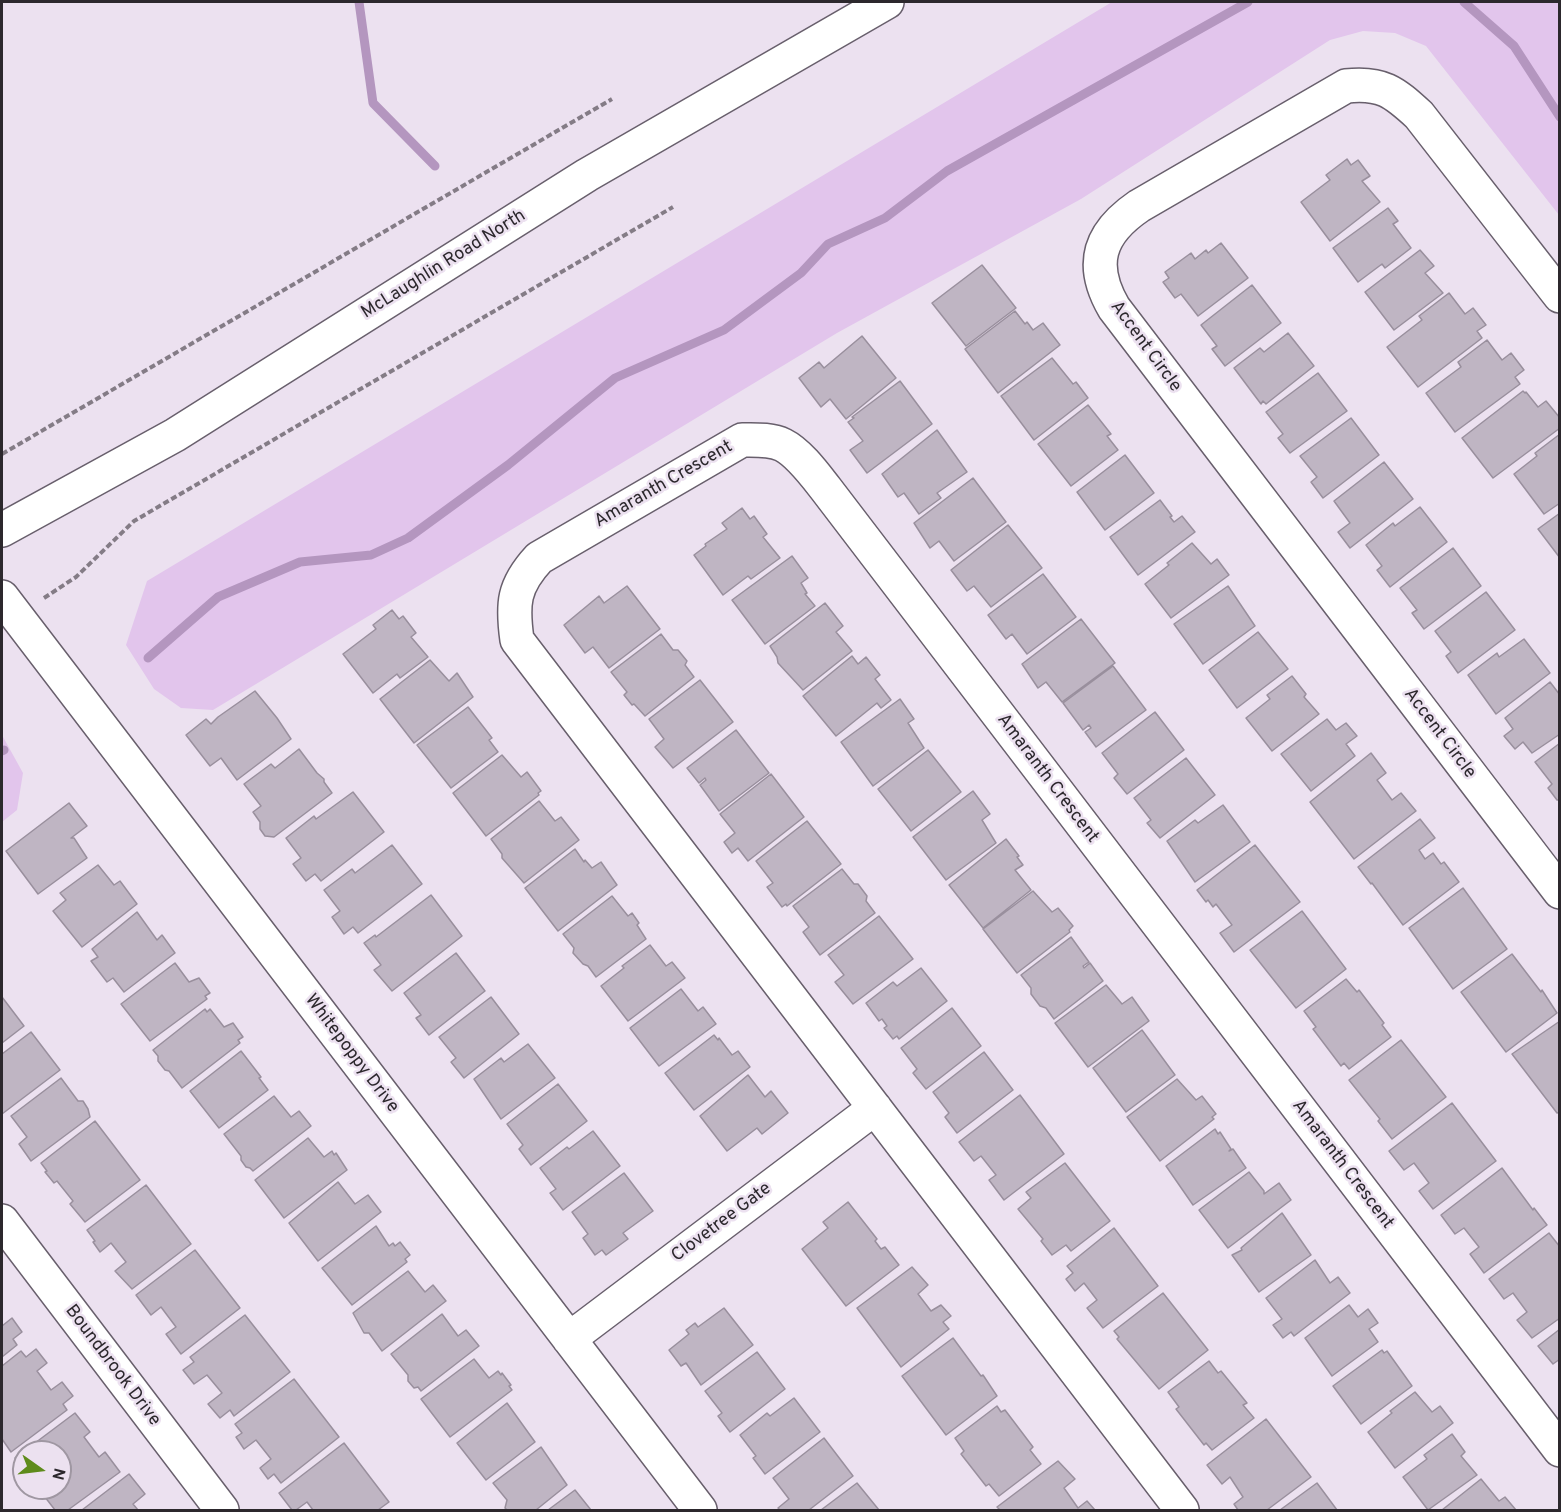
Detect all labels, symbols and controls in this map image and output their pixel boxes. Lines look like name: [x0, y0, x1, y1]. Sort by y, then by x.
street label: McLaughlin Road North: [358, 206, 530, 324]
street label: Accent Circle: [1105, 297, 1185, 397]
street label: Amaranth Crescent: [591, 437, 737, 533]
street label: Accent Circle: [1398, 685, 1480, 783]
street label: Amaranth Crescent: [991, 710, 1103, 848]
street label: Whitepoppy Drive: [299, 990, 403, 1118]
street label: Amaranth Crescent: [1286, 1096, 1398, 1234]
street label: Clovetree Gate: [668, 1178, 776, 1268]
street label: Boundbrook Drive: [59, 1301, 165, 1431]
north arrow: [12, 1440, 72, 1500]
text: N: [46, 1466, 69, 1482]

